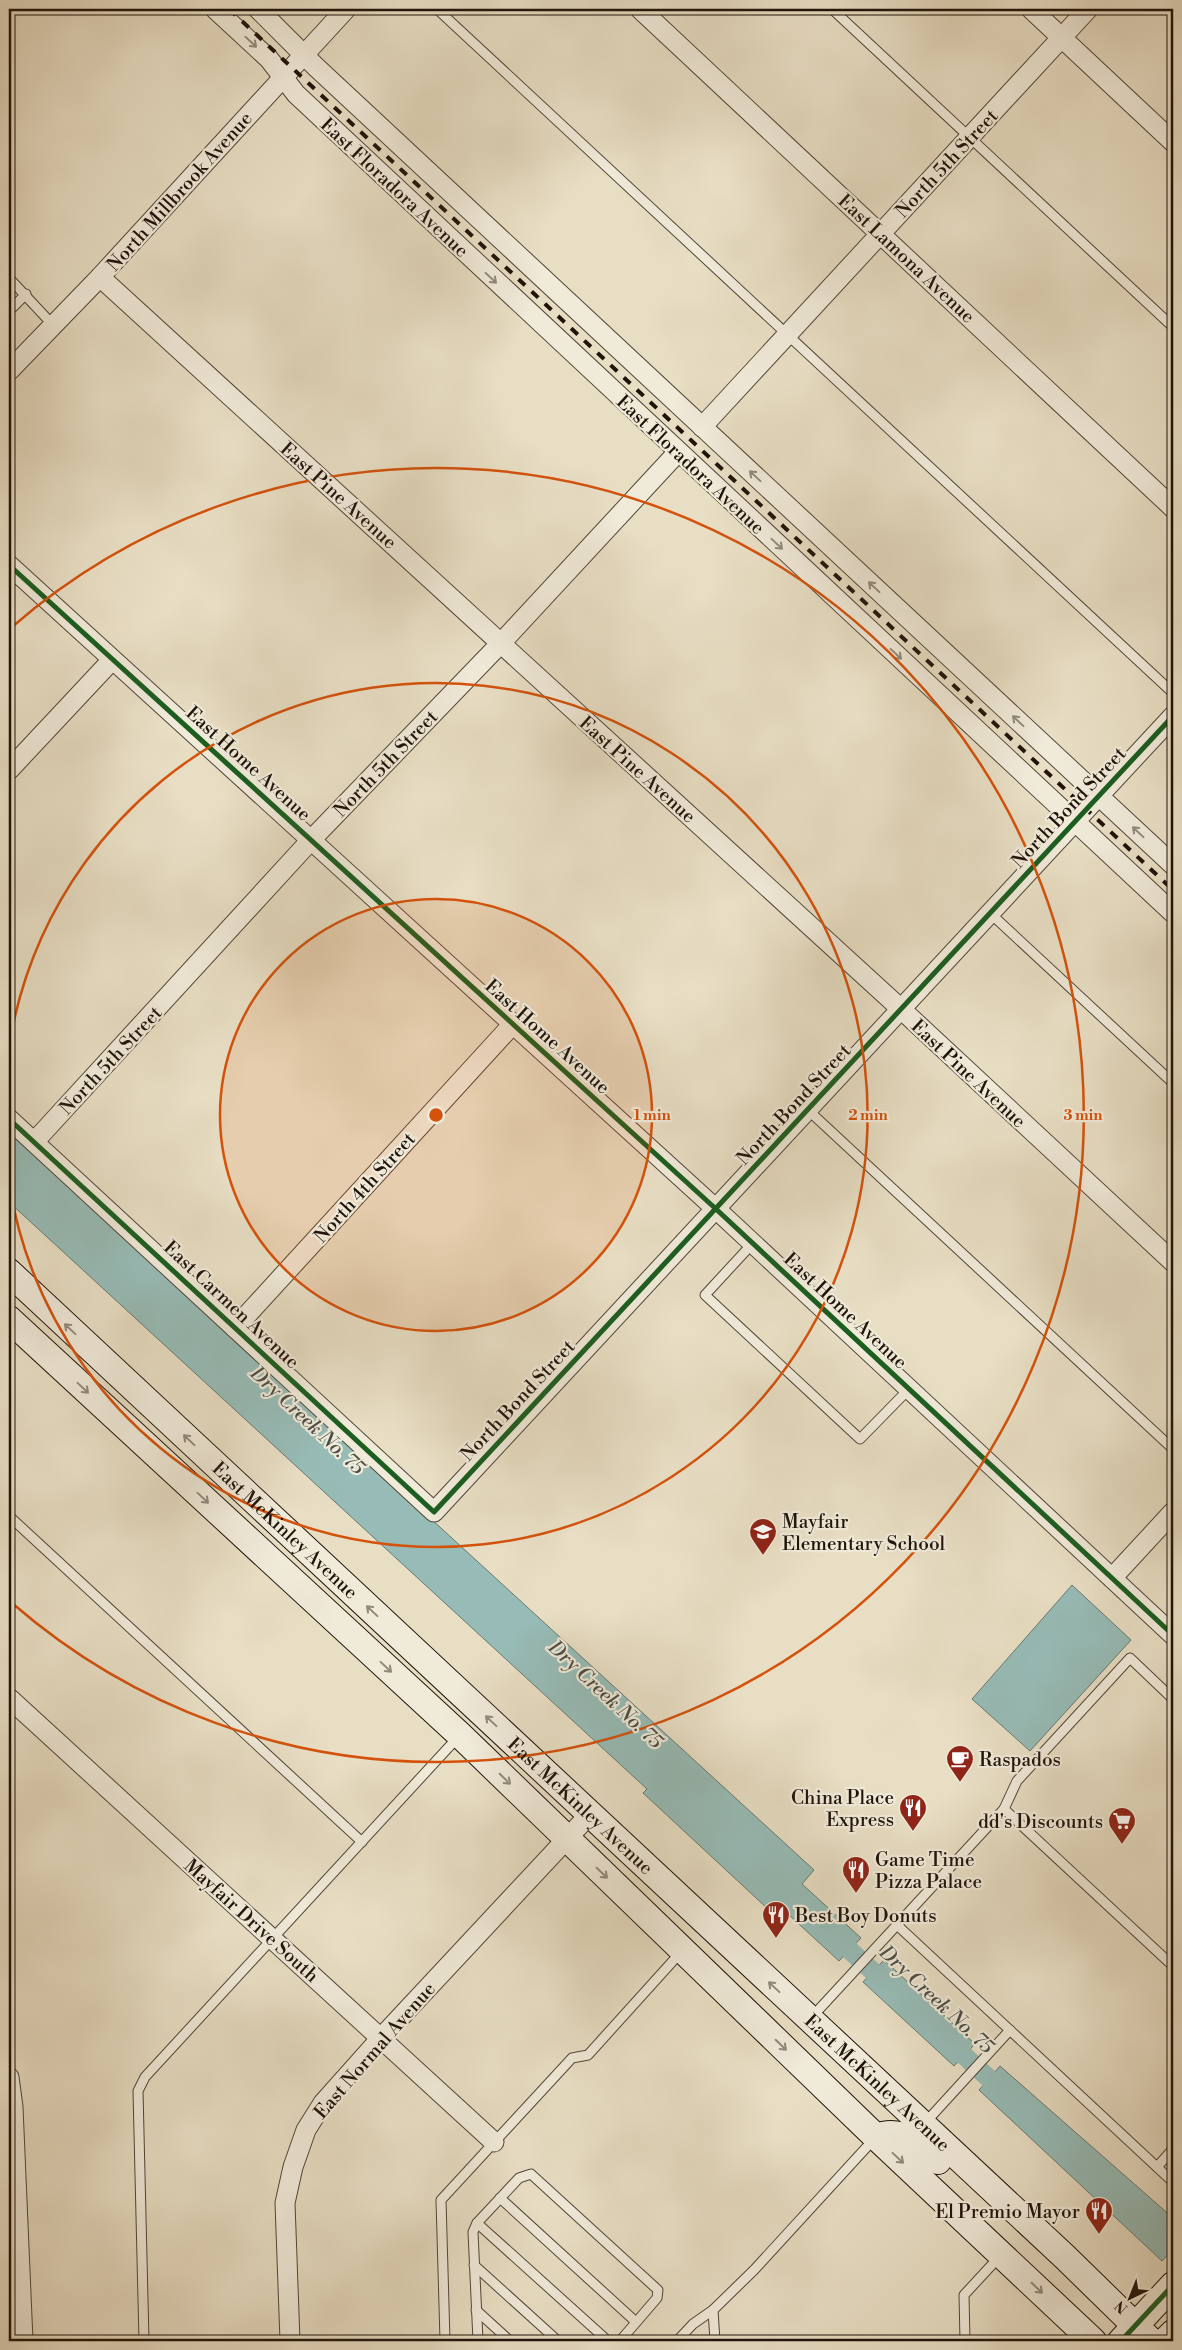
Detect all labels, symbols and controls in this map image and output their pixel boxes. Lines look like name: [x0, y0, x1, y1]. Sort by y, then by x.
one-way arrow: [244, 36, 257, 48]
street label: North 5th Street: [890, 104, 1003, 223]
street label: North Millbrook Avenue: [102, 107, 258, 276]
street label: East Floradora Avenue: [315, 113, 474, 263]
street label: East Lamona Avenue: [833, 189, 980, 328]
one-way arrow: [485, 272, 498, 284]
street label: East Floradora Avenue: [611, 390, 770, 540]
street label: East Pine Avenue: [275, 437, 402, 554]
one-way arrow: [748, 470, 761, 482]
one-way arrow: [770, 538, 783, 550]
one-way arrow: [867, 581, 880, 593]
one-way arrow: [889, 648, 902, 660]
street label: East Home Avenue: [181, 701, 316, 826]
street label: North 5th Street: [329, 705, 443, 822]
street label: East Pine Avenue: [574, 711, 701, 828]
one-way arrow: [1012, 715, 1025, 727]
street label: North Bond Street: [1006, 742, 1131, 873]
one-way arrow: [1131, 826, 1144, 838]
street label: East Home Avenue: [480, 974, 615, 1099]
street label: North 5th Street: [54, 1001, 167, 1120]
street label: East Pine Avenue: [906, 1014, 1031, 1133]
street label: North Bond Street: [731, 1039, 856, 1170]
centre of rings: [427, 1106, 445, 1124]
text: 1 min: [633, 1106, 671, 1125]
text: 2 min: [848, 1106, 888, 1125]
text: 3 min: [1063, 1106, 1103, 1125]
street label: North 4th Street: [309, 1127, 421, 1248]
street label: East Carmen Avenue: [158, 1236, 304, 1374]
street label: East Home Avenue: [778, 1247, 912, 1374]
one-way arrow: [64, 1323, 77, 1335]
street label: North Bond Street: [455, 1335, 580, 1466]
water label: Dry Creek No. 75: [244, 1361, 371, 1482]
one-way arrow: [77, 1382, 90, 1394]
one-way arrow: [183, 1434, 195, 1446]
street label: East McKinley Avenue: [207, 1457, 363, 1604]
one-way arrow: [196, 1492, 209, 1504]
place label: Mayfair Elementary School: [782, 1510, 946, 1556]
school or university icon: Mayfair Elementary School: [748, 1517, 778, 1556]
one-way arrow: [365, 1605, 378, 1617]
water label: Dry Creek No. 75: [542, 1635, 669, 1756]
one-way arrow: [380, 1661, 393, 1673]
one-way arrow: [484, 1715, 497, 1727]
street label: East McKinley Avenue: [502, 1732, 658, 1880]
cafe icon: Raspados: [945, 1744, 975, 1783]
place label: Raspados: [979, 1748, 1061, 1772]
one-way arrow: [498, 1773, 511, 1785]
place label: China Place Express: [791, 1786, 894, 1832]
restaurant icon: China Place Express: [898, 1793, 928, 1832]
supermarket icon: dd's Discounts: [1107, 1806, 1137, 1845]
place label: dd's Discounts: [978, 1810, 1103, 1834]
place label: Game Time Pizza Palace: [875, 1848, 982, 1894]
street label: Mayfair Drive South: [179, 1854, 324, 1988]
restaurant icon: Game Time Pizza Palace: [841, 1855, 871, 1894]
one-way arrow: [596, 1867, 608, 1879]
restaurant icon: Best Boy Donuts: [761, 1900, 791, 1939]
place label: Best Boy Donuts: [794, 1904, 937, 1928]
water label: Dry Creek No. 75: [873, 1940, 1000, 2061]
street label: East Normal Avenue: [309, 1977, 441, 2124]
one-way arrow: [768, 1981, 780, 1993]
street label: East McKinley Avenue: [799, 2009, 955, 2157]
one-way arrow: [775, 2039, 787, 2051]
one-way arrow: [892, 2152, 905, 2163]
restaurant icon: El Premio Mayor: [1084, 2196, 1114, 2235]
place label: El Premio Mayor: [935, 2200, 1080, 2224]
north arrow: [1104, 2272, 1154, 2322]
one-way arrow: [1031, 2281, 1043, 2294]
text: N: [1112, 2296, 1132, 2317]

